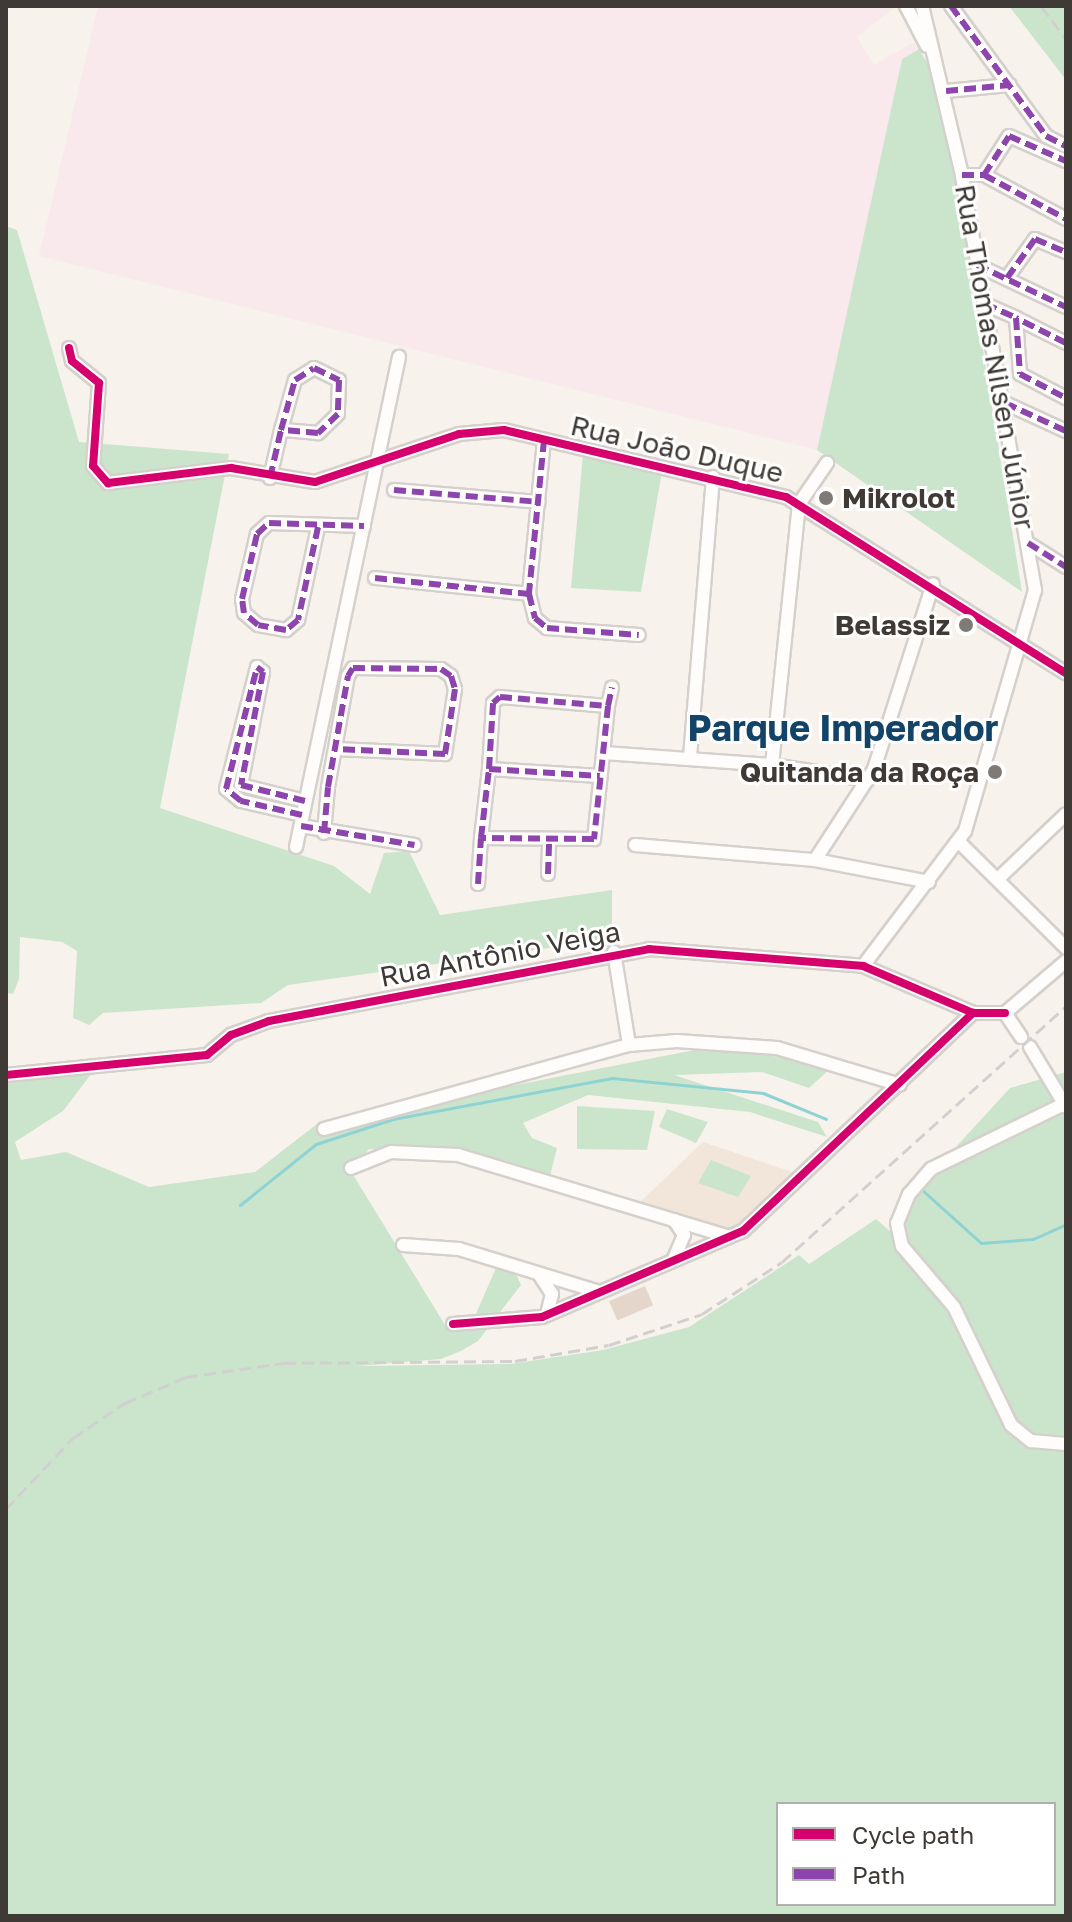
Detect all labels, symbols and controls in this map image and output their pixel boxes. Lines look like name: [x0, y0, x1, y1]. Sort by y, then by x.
street label: Rua Thomas Nilsen Júnior: [948, 182, 1042, 532]
street label: Rua João Duque: [567, 408, 787, 490]
place label: Mikrolot: [842, 481, 955, 515]
marker: Mikrolot: [817, 489, 835, 507]
place label: Belassiz: [835, 608, 950, 642]
marker: Belassiz: [957, 616, 975, 634]
district label: Parque Imperador: [687, 706, 999, 750]
place label: Quitanda da Roça: [740, 755, 979, 789]
marker: Quitanda da Roça: [986, 763, 1004, 781]
street label: Rua Antônio Veiga: [377, 914, 623, 994]
legend: [776, 1802, 1056, 1906]
text: Cycle path: [852, 1820, 974, 1849]
text: Path: [852, 1860, 905, 1889]

